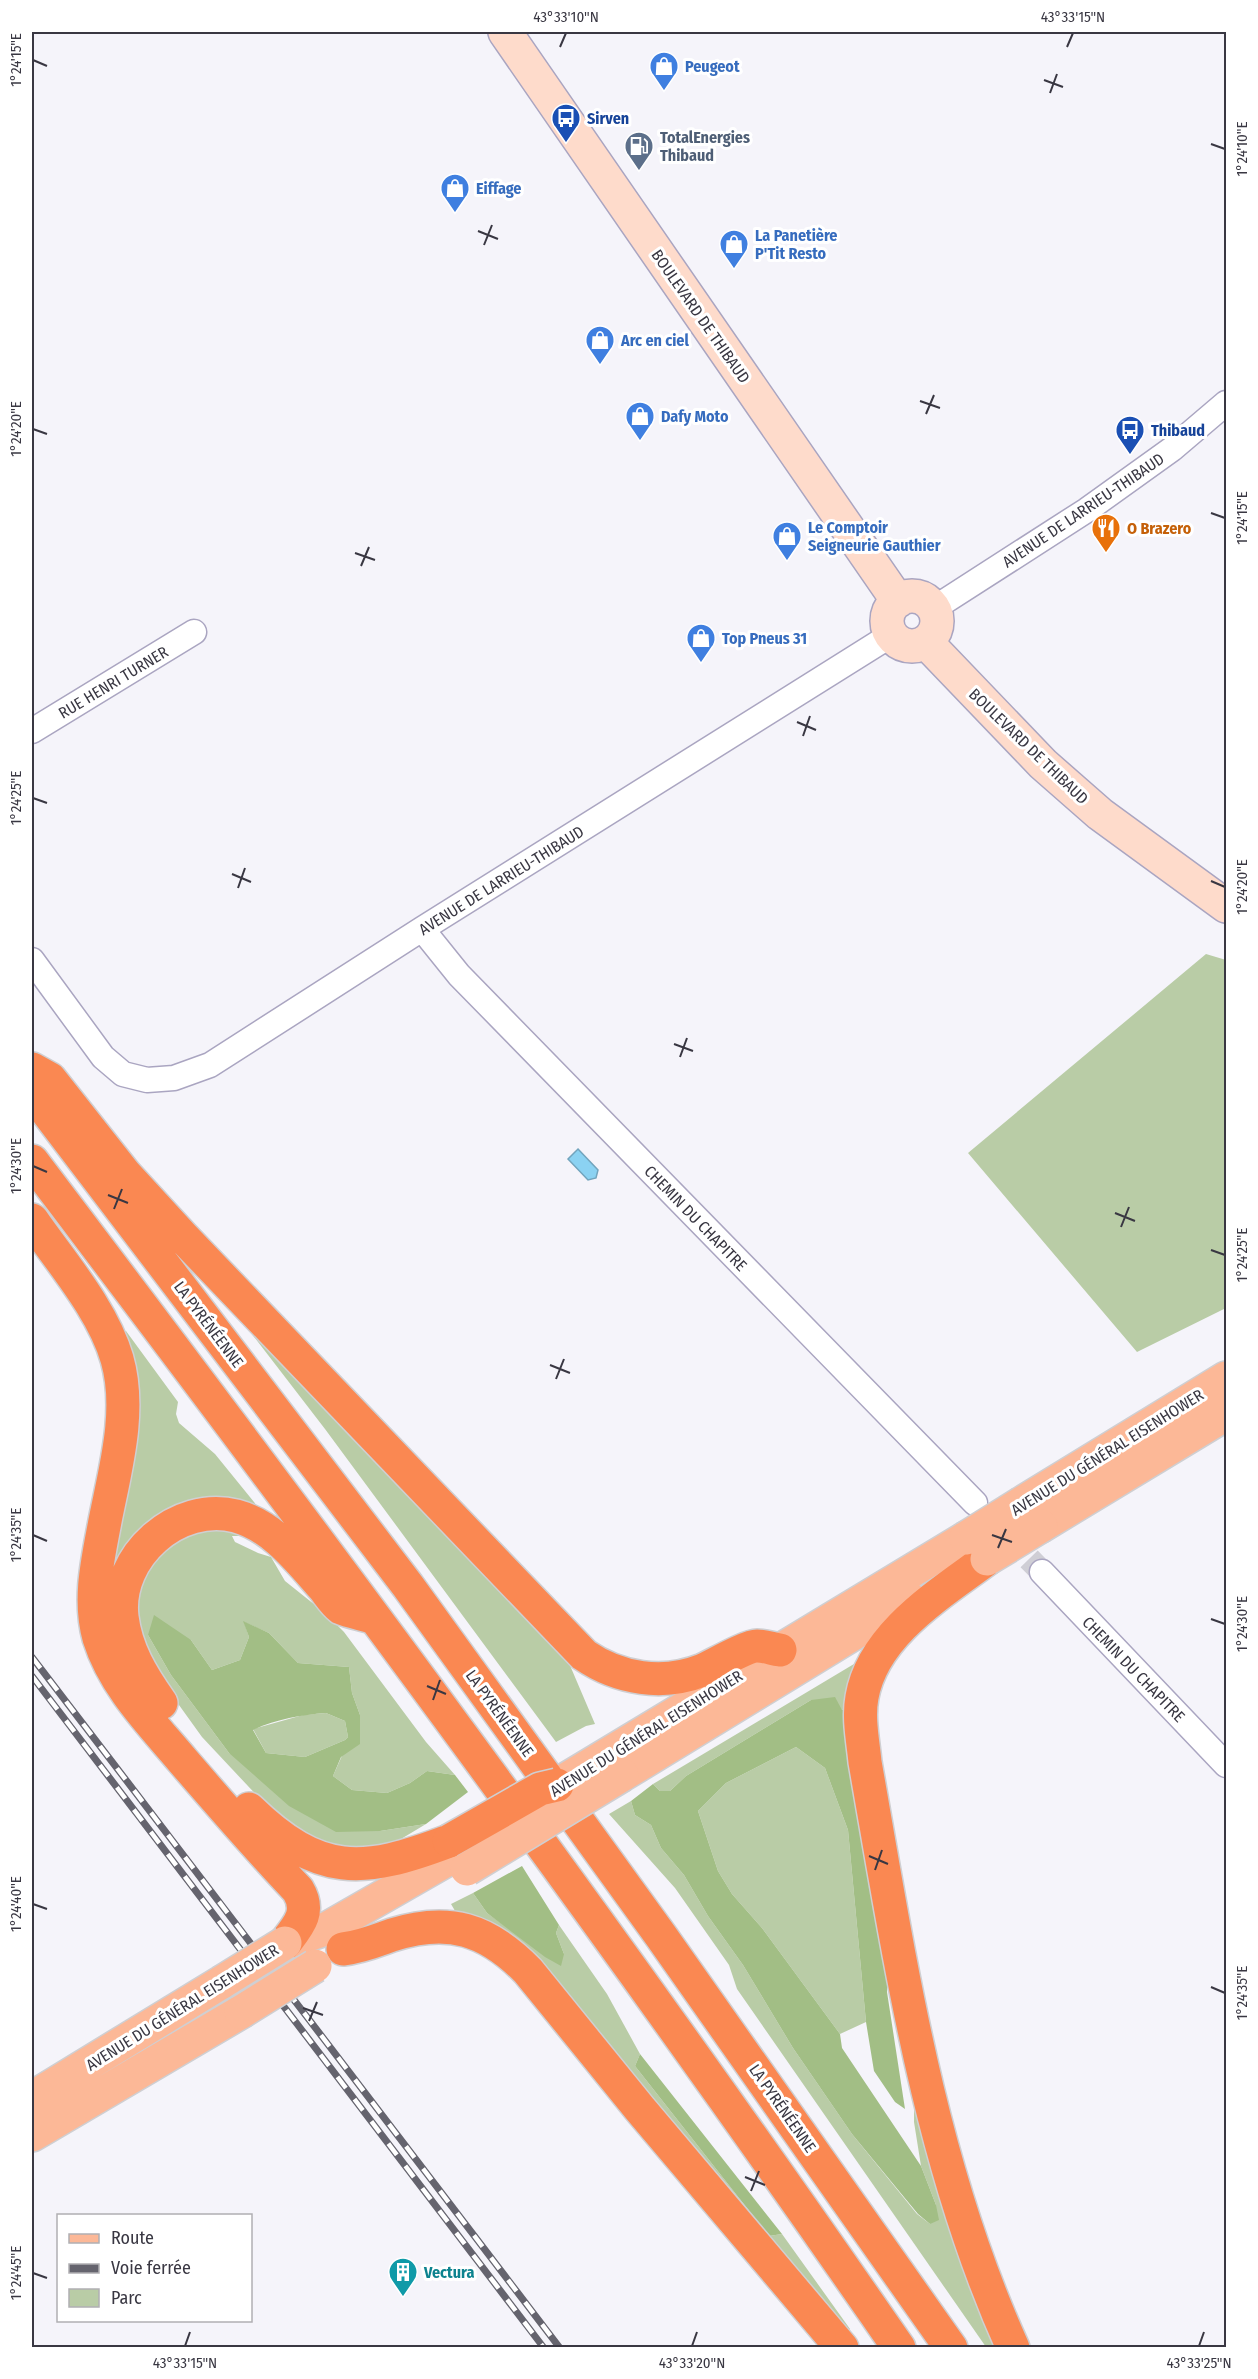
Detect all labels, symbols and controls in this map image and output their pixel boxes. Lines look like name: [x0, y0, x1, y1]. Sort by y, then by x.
text: 43°33'10"N: [533, 8, 599, 26]
text: 43°33'15"N: [1041, 8, 1105, 26]
text: 1°24'15"E: [7, 33, 25, 87]
shop icon: Peugeot: [648, 50, 680, 92]
place label: Peugeot: [685, 57, 740, 76]
bus stop icon: Sirven: [550, 102, 582, 144]
place label: Sirven: [587, 109, 629, 128]
text: 1°24'10"E: [1233, 122, 1251, 176]
place label: TotalEnergies Thibaud: [660, 128, 750, 165]
fuel station icon: TotalEnergies Thibaud: [623, 130, 655, 172]
shop icon: Eiffage: [439, 172, 471, 214]
place label: Eiffage: [476, 179, 521, 198]
place label: La Panetière P'Tit Resto: [755, 226, 837, 263]
shop icon: La Panetière P'Tit Resto: [718, 228, 750, 270]
street label: BOULEVARD DE THIBAUD: [647, 246, 754, 387]
shop icon: Arc en ciel: [584, 324, 616, 366]
place label: Arc en ciel: [620, 331, 689, 350]
shop icon: Dafy Moto: [624, 400, 656, 442]
text: 1°24'20"E: [7, 401, 25, 457]
place label: Dafy Moto: [661, 407, 729, 426]
bus stop icon: Thibaud: [1114, 414, 1146, 456]
place label: Thibaud: [1151, 421, 1205, 440]
street label: AVENUE DE LARRIEU-THIBAUD: [999, 449, 1168, 572]
text: 1°24'15"E: [1233, 491, 1251, 545]
restaurant icon: O Brazero: [1090, 512, 1122, 554]
place label: Le Comptoir Seigneurie Gauthier: [808, 518, 941, 555]
place label: O Brazero: [1127, 519, 1192, 538]
shop icon: Le Comptoir Seigneurie Gauthier: [771, 520, 803, 562]
shop icon: Top Pneus 31: [685, 622, 717, 664]
place label: Top Pneus 31: [722, 629, 807, 648]
street label: RUE HENRI TURNER: [55, 642, 172, 723]
street label: BOULEVARD DE THIBAUD: [965, 685, 1092, 808]
text: 1°24'25"E: [7, 771, 25, 825]
street label: AVENUE DE LARRIEU-THIBAUD: [415, 822, 587, 939]
text: 1°24'20"E: [1233, 859, 1251, 915]
text: 1°24'30"E: [7, 1138, 25, 1194]
street label: CHEMIN DU CHAPITRE: [640, 1162, 751, 1275]
text: 1°24'25"E: [1233, 1228, 1251, 1282]
street label: LA PYRÉNÉENNE: [170, 1277, 247, 1371]
street label: AVENUE DU GÉNÉRAL EISENHOWER: [1008, 1385, 1207, 1520]
text: 1°24'35"E: [7, 1508, 25, 1562]
text: 1°24'30"E: [1233, 1596, 1251, 1652]
street label: CHEMIN DU CHAPITRE: [1078, 1613, 1189, 1726]
street label: LA PYRÉNÉENNE: [462, 1666, 538, 1760]
street label: AVENUE DU GÉNÉRAL EISENHOWER: [547, 1666, 746, 1801]
text: 1°24'40"E: [7, 1876, 25, 1932]
street label: AVENUE DU GÉNÉRAL EISENHOWER: [83, 1940, 282, 2075]
text: 1°24'35"E: [1233, 1966, 1251, 2020]
street label: LA PYRÉNÉENNE: [745, 2061, 820, 2156]
legend: [57, 2214, 252, 2322]
text: Route: [111, 2227, 154, 2249]
text: 1°24'45"E: [7, 2246, 25, 2300]
building icon: Vectura: [387, 2256, 419, 2298]
text: Voie ferrée: [111, 2257, 191, 2279]
place label: Vectura: [423, 2263, 474, 2282]
text: Parc: [111, 2287, 142, 2309]
text: 43°33'15"N: [153, 2354, 217, 2372]
text: 43°33'20"N: [659, 2354, 725, 2372]
text: 43°33'25"N: [1166, 2354, 1232, 2372]

